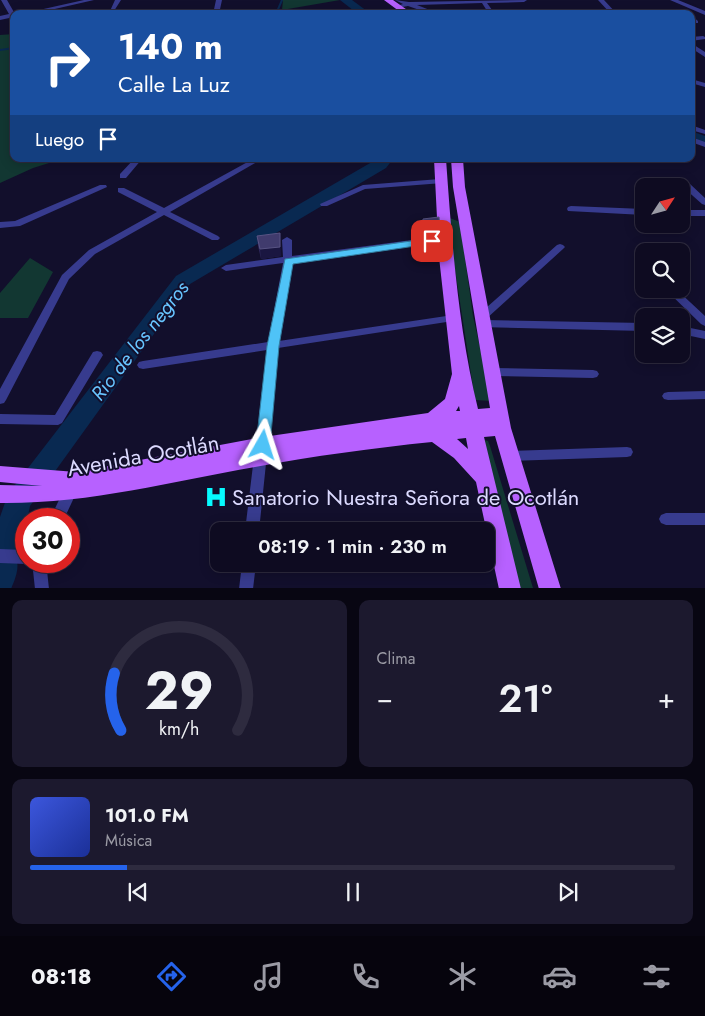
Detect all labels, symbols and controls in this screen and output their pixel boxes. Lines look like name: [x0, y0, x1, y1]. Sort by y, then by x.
text: 140 m: [118, 22, 223, 72]
icon: right: [35, 30, 100, 95]
text: Calle La Luz: [118, 68, 230, 100]
icon: arrive: [94, 125, 122, 153]
text: Luego: [35, 126, 84, 153]
north arrow: [635, 178, 690, 232]
map controls: [635, 178, 690, 363]
pin: [411, 220, 453, 262]
icon: arrive: [418, 227, 446, 255]
button: search: [635, 243, 690, 298]
water label: Rio de los negros: [84, 275, 196, 407]
button: layers: [635, 308, 690, 363]
position arrow: [236, 418, 288, 470]
street label: Avenida Ocotlán: [65, 426, 221, 484]
place label: Sanatorio Nuestra Señora de Ocotlán: [232, 481, 579, 513]
hospital icon: Sanatorio Nuestra Señora de Ocotlán: [203, 484, 229, 510]
speed limit sign: 30: [15, 508, 80, 573]
text: 08:19 · 1 min · 230 m: [258, 533, 447, 560]
text: Clima: [377, 647, 415, 670]
text: 29: [145, 653, 214, 729]
text: 21°: [499, 671, 552, 726]
text: −: [377, 678, 393, 719]
text: +: [658, 678, 675, 719]
text: km/h: [159, 716, 199, 742]
text: 101.0 FM: [105, 802, 189, 829]
text: Música: [105, 829, 152, 852]
icon: previous: [124, 878, 152, 906]
icon: pause: [339, 878, 367, 906]
icon: next: [554, 878, 582, 906]
icon: directions: [154, 959, 189, 994]
icon: music: [251, 959, 286, 994]
icon: phone: [348, 959, 383, 994]
icon: climate: [445, 959, 480, 994]
icon: car: [542, 959, 577, 994]
icon: filters: [639, 959, 674, 994]
text: 08:18: [31, 960, 91, 992]

